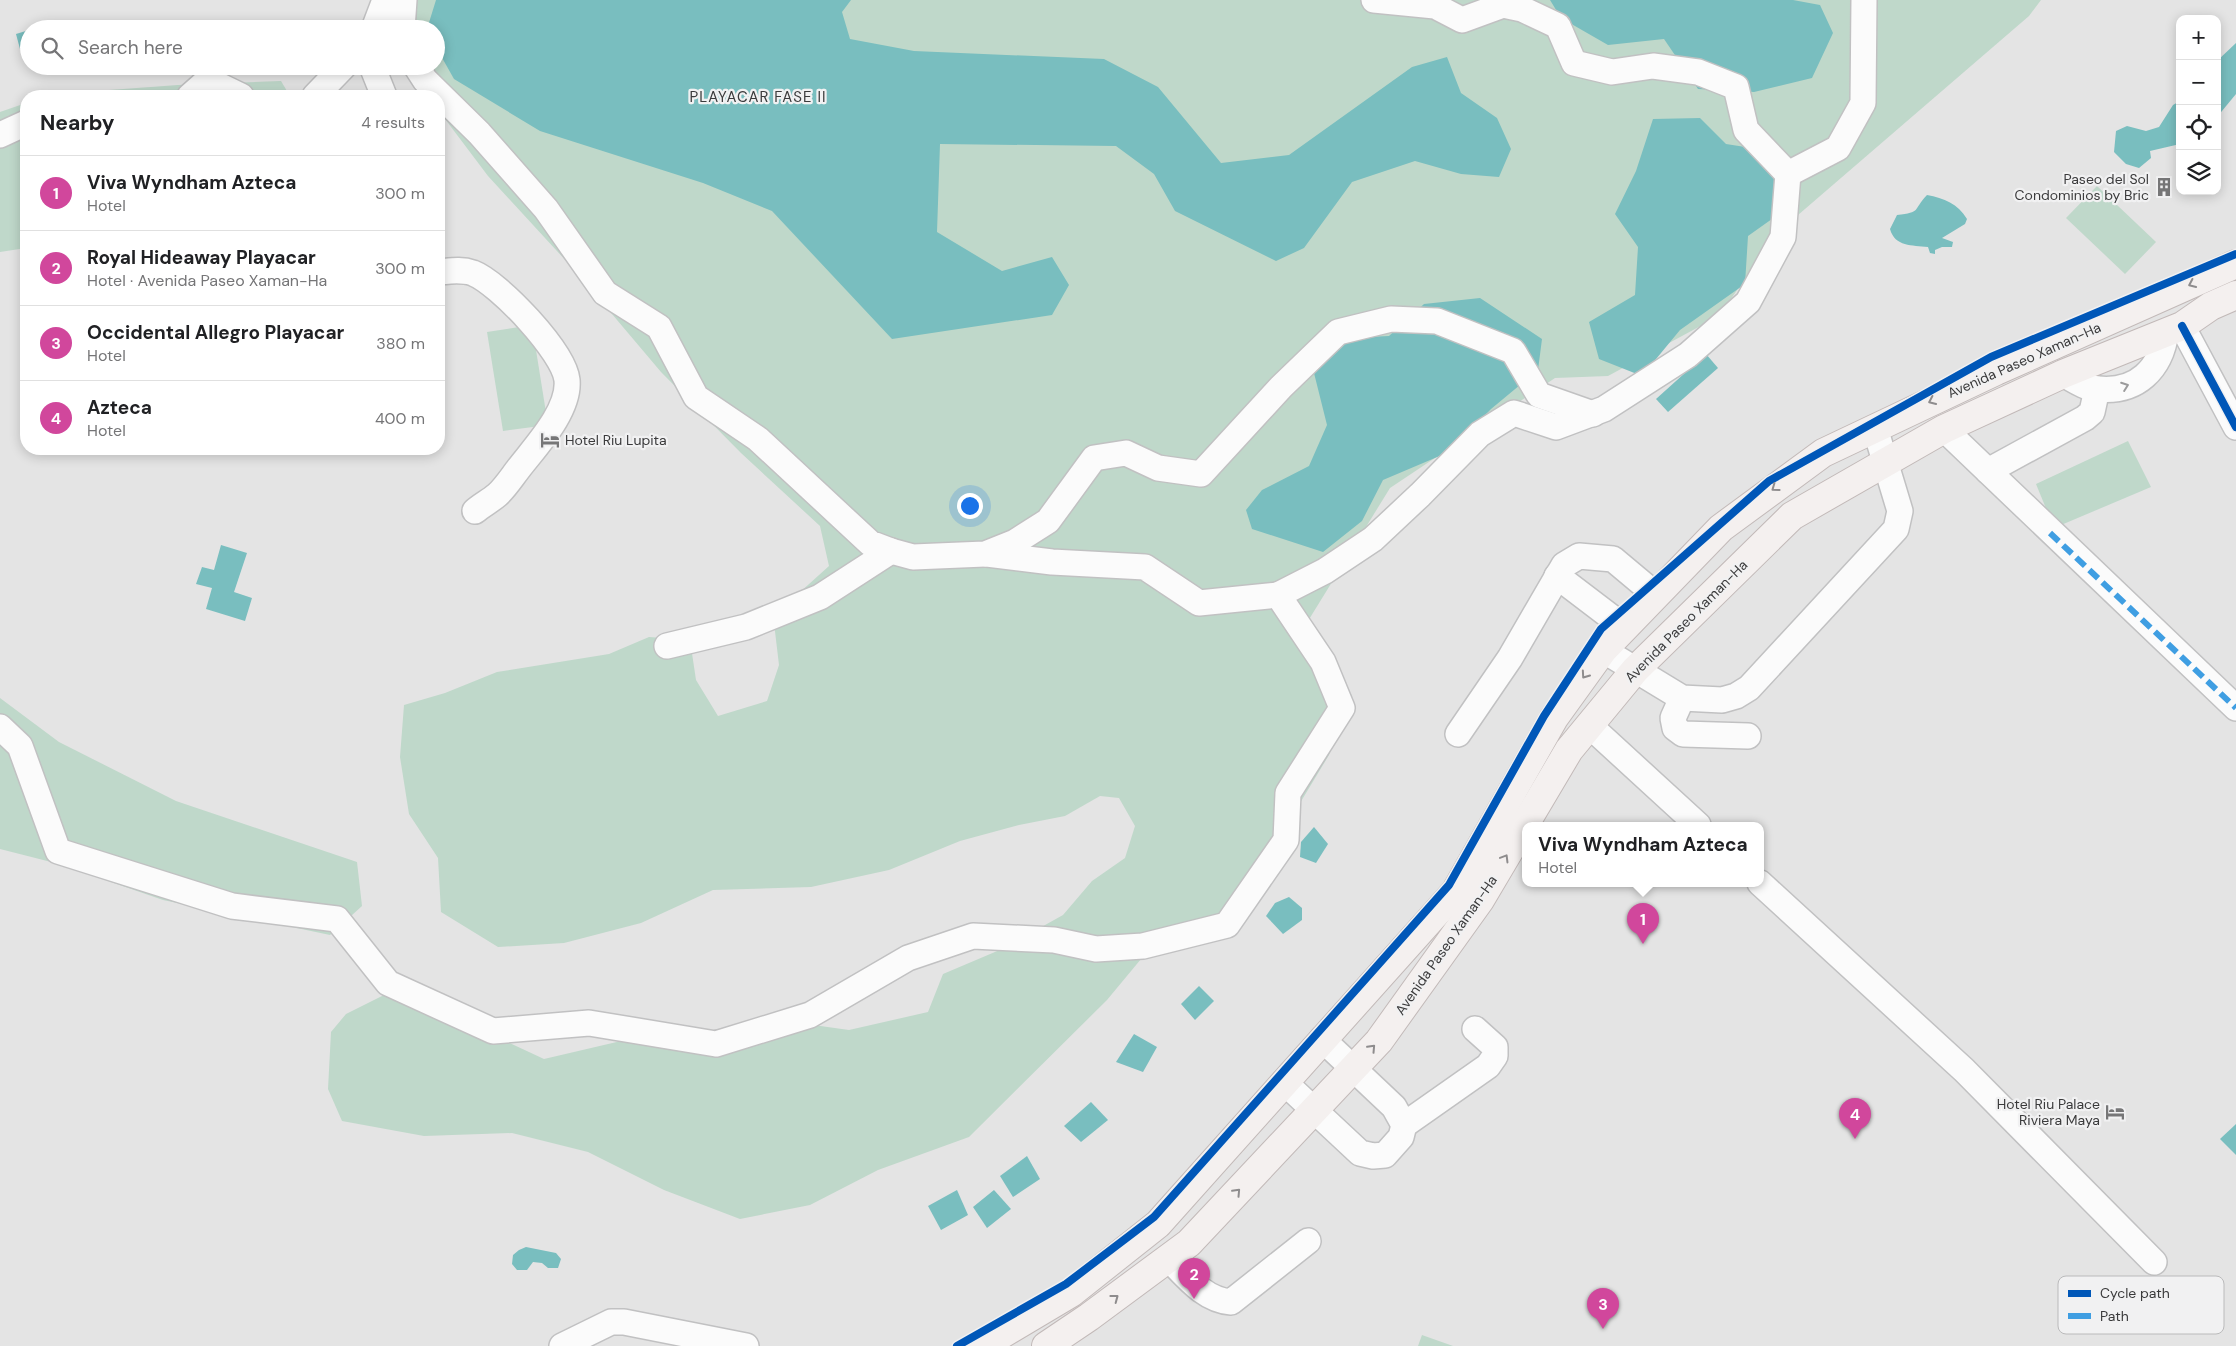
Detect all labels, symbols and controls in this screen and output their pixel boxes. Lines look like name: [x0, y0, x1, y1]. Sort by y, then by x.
map controls: [2176, 15, 2221, 195]
button: +: [2176, 15, 2221, 60]
search box: [20, 20, 445, 75]
icon: search: [38, 34, 66, 62]
text: Search here: [78, 35, 183, 60]
button: −: [2176, 60, 2221, 105]
district label: PLAYACAR FASE II: [690, 87, 826, 107]
button: locate: [2176, 105, 2221, 150]
text: Nearby: [40, 109, 114, 137]
text: 4 results: [361, 112, 425, 133]
button: layers: [2176, 150, 2221, 195]
text: Viva Wyndham Azteca: [87, 170, 296, 195]
place label: Paseo del Sol Condominios by Bric: [2015, 170, 2149, 204]
building icon: Paseo del Sol Condominios by Bric: [2153, 176, 2175, 198]
text: 1: [53, 183, 59, 204]
text: 300 m: [375, 183, 425, 204]
text: Hotel: [87, 195, 126, 216]
text: Royal Hideaway Playacar: [87, 245, 316, 270]
text: 2: [51, 258, 61, 279]
text: 300 m: [375, 258, 425, 279]
text: Hotel · Avenida Paseo Xaman-Ha: [87, 270, 327, 291]
one-way arrow: [2188, 277, 2197, 288]
street label: Avenida Paseo Xaman-Ha: [1944, 318, 2104, 402]
text: Occidental Allegro Playacar: [87, 320, 344, 345]
text: 3: [51, 333, 61, 354]
text: 380 m: [376, 333, 425, 354]
text: Hotel: [87, 345, 126, 366]
one-way arrow: [2120, 382, 2129, 392]
text: Azteca: [87, 395, 152, 420]
one-way arrow: [1928, 395, 1937, 406]
text: 4: [51, 408, 61, 429]
text: 400 m: [375, 408, 425, 429]
text: Hotel: [87, 420, 126, 441]
hotel icon: Hotel Riu Lupita: [539, 429, 561, 451]
place label: Hotel Riu Lupita: [565, 431, 667, 449]
one-way arrow: [1771, 482, 1781, 491]
your location: [957, 493, 983, 519]
street label: Avenida Paseo Xaman-Ha: [1621, 556, 1751, 686]
one-way arrow: [1582, 669, 1591, 679]
popup: [1522, 822, 1764, 887]
text: Viva Wyndham Azteca: [1538, 832, 1748, 857]
one-way arrow: [1499, 854, 1509, 863]
text: Hotel: [1538, 857, 1577, 878]
street label: Avenida Paseo Xaman-Ha: [1391, 872, 1501, 1018]
pin: 1: [1627, 903, 1659, 944]
one-way arrow: [1366, 1045, 1375, 1054]
place label: Hotel Riu Palace Riviera Maya: [1997, 1095, 2100, 1129]
pin: 4: [1839, 1098, 1871, 1139]
hotel icon: Hotel Riu Palace Riviera Maya: [2104, 1101, 2126, 1123]
one-way arrow: [1231, 1188, 1240, 1197]
pin: 2: [1178, 1258, 1210, 1299]
legend: [2058, 1276, 2224, 1334]
text: Cycle path: [2100, 1284, 2170, 1302]
pin: 3: [1587, 1288, 1619, 1329]
one-way arrow: [1109, 1295, 1119, 1304]
text: Path: [2100, 1307, 2129, 1325]

